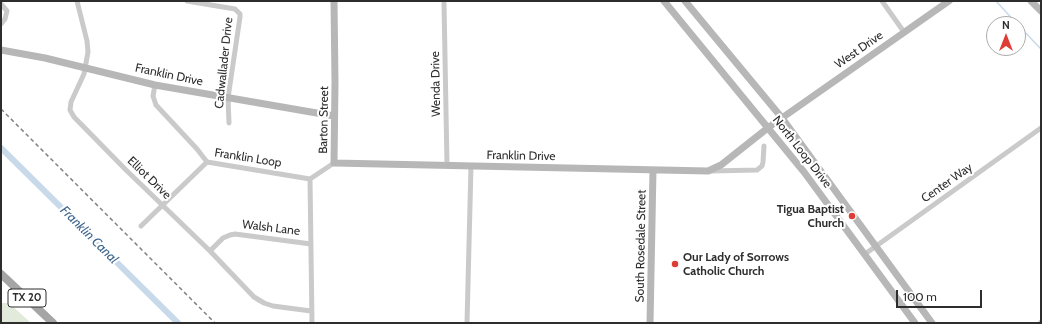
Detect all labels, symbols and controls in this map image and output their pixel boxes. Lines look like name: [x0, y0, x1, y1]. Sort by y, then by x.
north arrow: [986, 16, 1026, 56]
street label: Cadwallader Drive: [212, 17, 236, 109]
text: N: [1002, 18, 1010, 32]
street label: West Drive: [832, 28, 886, 72]
street label: Wenda Drive: [428, 51, 444, 117]
street label: Franklin Drive: [134, 61, 204, 89]
street label: Barton Street: [316, 86, 332, 154]
street label: North Loop Drive: [769, 113, 835, 191]
street label: Franklin Loop: [213, 146, 283, 170]
street label: Franklin Drive: [486, 148, 556, 164]
street label: Elliot Drive: [124, 154, 174, 202]
street label: Center Way: [919, 160, 975, 206]
street label: South Rosedale Street: [633, 190, 649, 302]
place label: Tigua Baptist Church: [777, 202, 844, 230]
water label: Franklin Canal: [57, 203, 121, 267]
marker: Tigua Baptist Church: [847, 211, 857, 221]
street label: Walsh Lane: [241, 217, 301, 239]
place label: Our Lady of Sorrows Catholic Church: [683, 250, 789, 278]
marker: Our Lady of Sorrows Catholic Church: [670, 259, 680, 269]
scale bar: [898, 282, 984, 308]
road number: TX 20: [8, 289, 46, 307]
text: 100 m: [903, 289, 937, 304]

